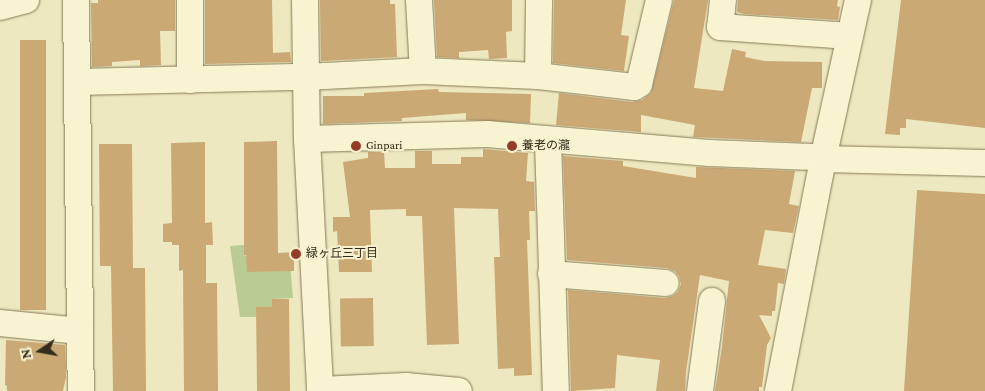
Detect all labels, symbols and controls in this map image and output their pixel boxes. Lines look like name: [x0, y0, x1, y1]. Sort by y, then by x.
place label: Ginpari: [366, 139, 402, 153]
place label: 養老の瀧: [522, 139, 570, 153]
marker: Ginpari: [350, 140, 362, 152]
marker: 養老の瀧: [506, 140, 518, 152]
place label: 緑ヶ丘三丁目: [306, 247, 378, 261]
marker: 緑ヶ丘三丁目: [290, 248, 302, 260]
north arrow: [15, 326, 65, 376]
text: N: [17, 348, 34, 360]

